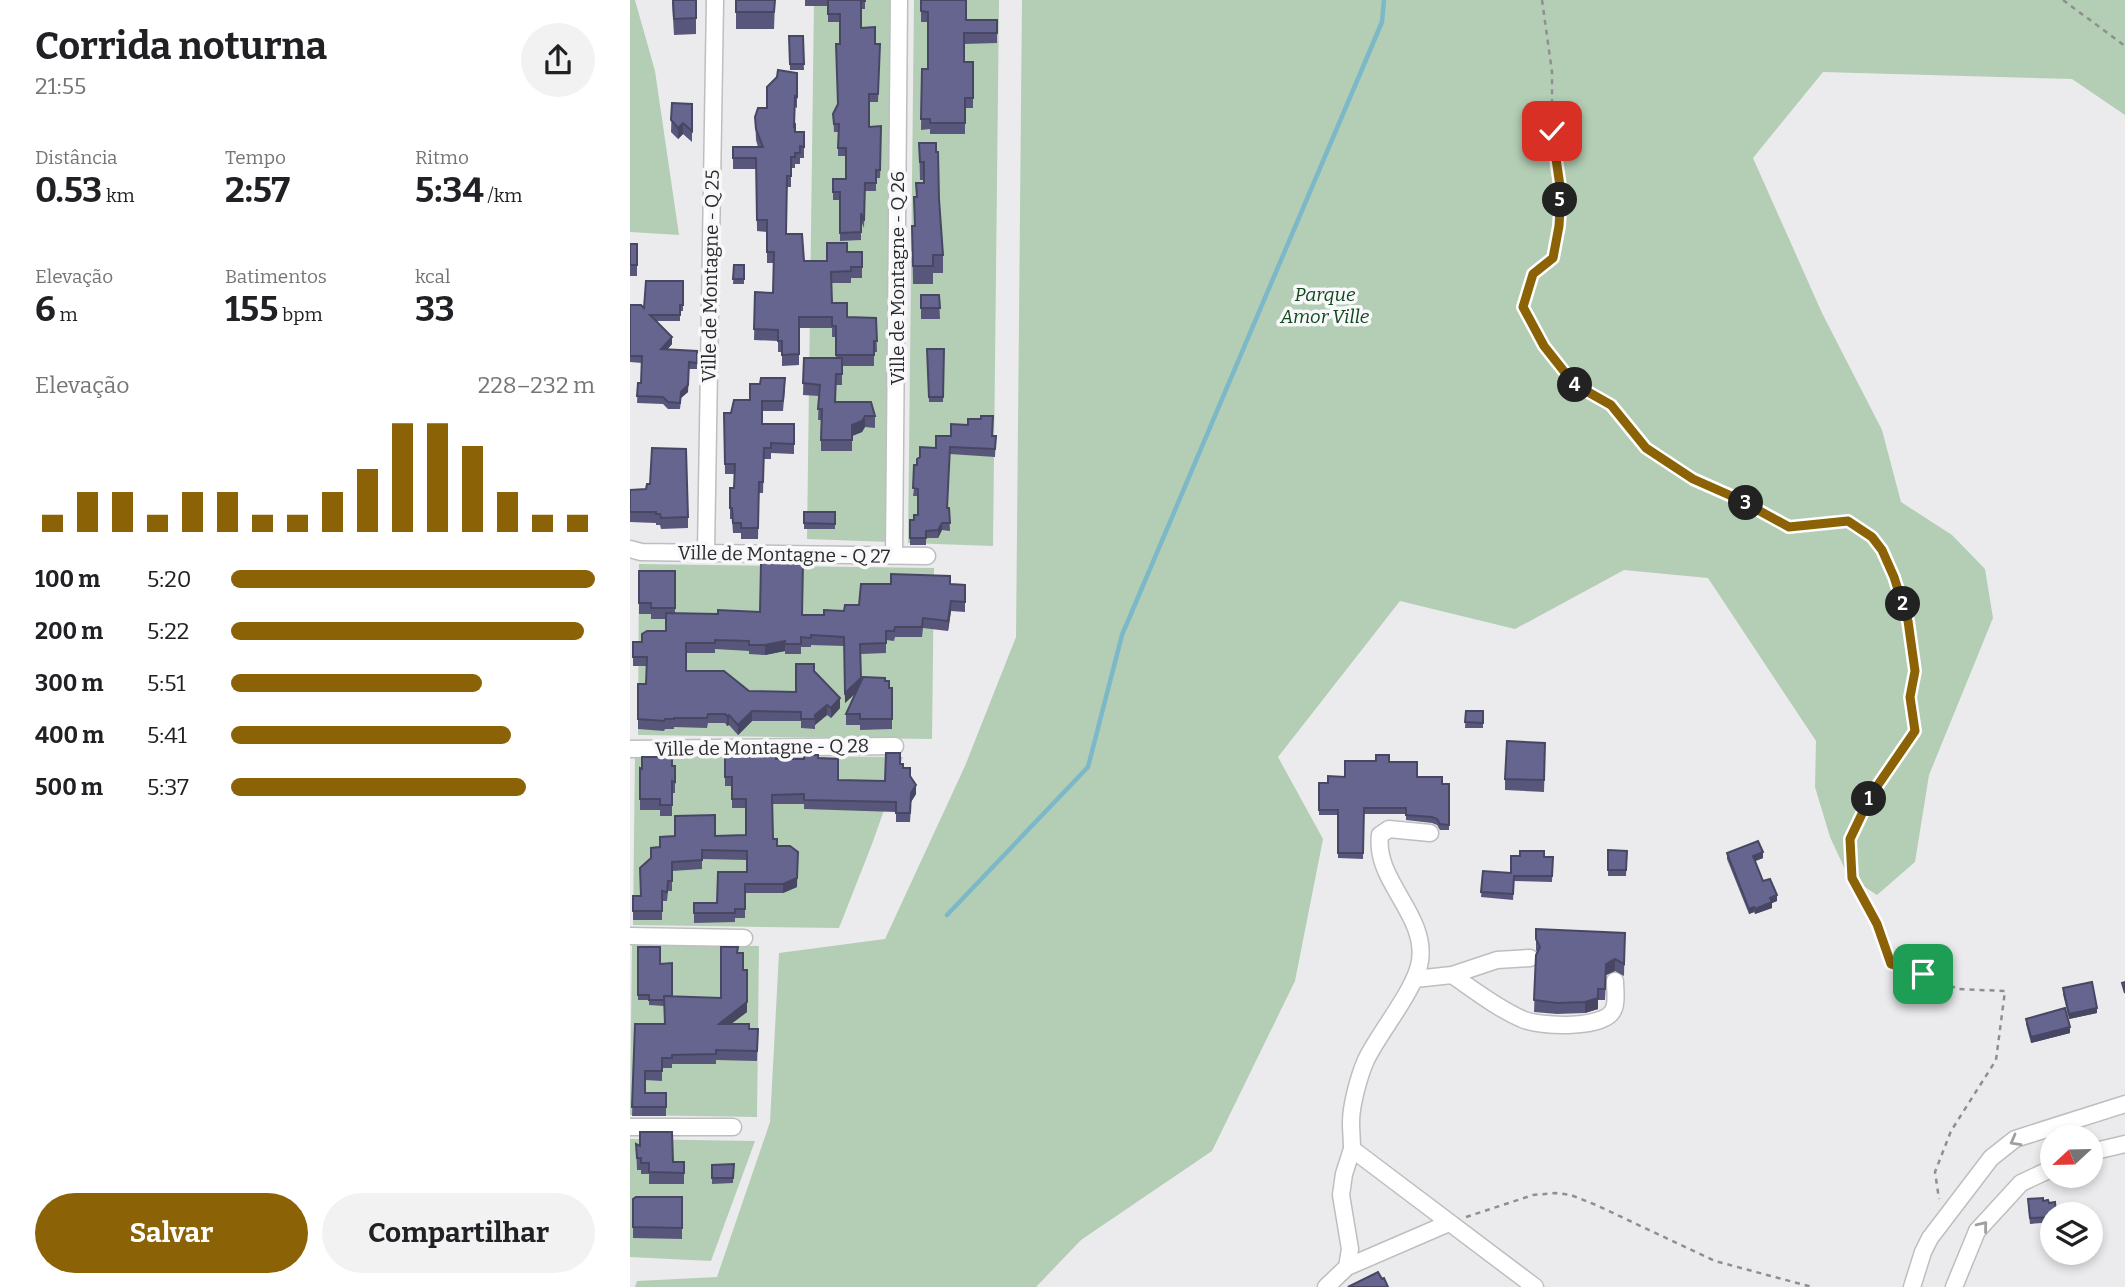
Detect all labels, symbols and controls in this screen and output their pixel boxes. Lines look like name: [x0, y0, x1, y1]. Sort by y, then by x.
text: Corrida noturna: [35, 23, 327, 69]
button: share: [521, 23, 595, 97]
text: 21:55: [35, 72, 86, 100]
pin: [1522, 101, 1582, 161]
icon: check: [1533, 112, 1571, 150]
text: Distância: [35, 146, 118, 169]
text: Tempo: [225, 146, 286, 169]
text: Ritmo: [415, 146, 469, 169]
text: 0.53: [35, 169, 102, 211]
text: 2:57: [225, 169, 290, 211]
text: 5:34: [415, 169, 484, 211]
street label: Ville de Montagne - Q 25: [697, 169, 724, 383]
street label: Ville de Montagne - Q 26: [886, 171, 909, 385]
pin: 5: [1542, 182, 1578, 218]
text: km: [102, 184, 135, 207]
text: /km: [484, 184, 522, 207]
text: 5: [1554, 188, 1565, 211]
text: Elevação: [35, 265, 113, 288]
text: Batimentos: [225, 265, 327, 288]
text: kcal: [415, 265, 450, 288]
park label: Parque Amor Ville: [1280, 283, 1370, 328]
text: 6: [35, 288, 56, 330]
text: 155: [225, 288, 278, 330]
text: 33: [415, 288, 455, 330]
text: m: [56, 303, 78, 326]
text: bpm: [278, 303, 323, 326]
pin: 4: [1558, 368, 1592, 402]
text: Elevação: [35, 371, 130, 399]
text: 228–232 m: [478, 371, 595, 399]
text: 4: [1569, 373, 1580, 396]
pin: 3: [1728, 486, 1764, 520]
text: 3: [1740, 491, 1751, 514]
street label: Ville de Montagne - Q 27: [678, 541, 891, 568]
text: 100 m: [35, 565, 100, 593]
text: 5:20: [147, 565, 191, 593]
pin: 2: [1886, 586, 1920, 622]
text: 2: [1897, 592, 1908, 615]
text: 200 m: [35, 617, 103, 645]
text: 5:22: [147, 617, 189, 645]
text: 300 m: [35, 669, 104, 697]
text: 5:51: [147, 669, 186, 697]
text: 400 m: [35, 721, 104, 749]
text: 5:41: [147, 721, 187, 749]
street label: Ville de Montagne - Q 28: [655, 734, 869, 761]
text: 500 m: [35, 773, 103, 801]
text: 5:37: [147, 773, 189, 801]
pin: 1: [1852, 782, 1886, 816]
text: 1: [1864, 787, 1873, 810]
pin: [1893, 944, 1953, 1004]
icon: arrive: [1904, 955, 1942, 993]
north arrow: [2040, 1125, 2104, 1188]
map controls: [2040, 1125, 2103, 1265]
one-way arrow: [2009, 1133, 2022, 1147]
button: Salvar: [35, 1193, 308, 1273]
button: Compartilhar: [322, 1193, 595, 1273]
button: layers: [2040, 1202, 2103, 1265]
one-way arrow: [1975, 1221, 1987, 1234]

